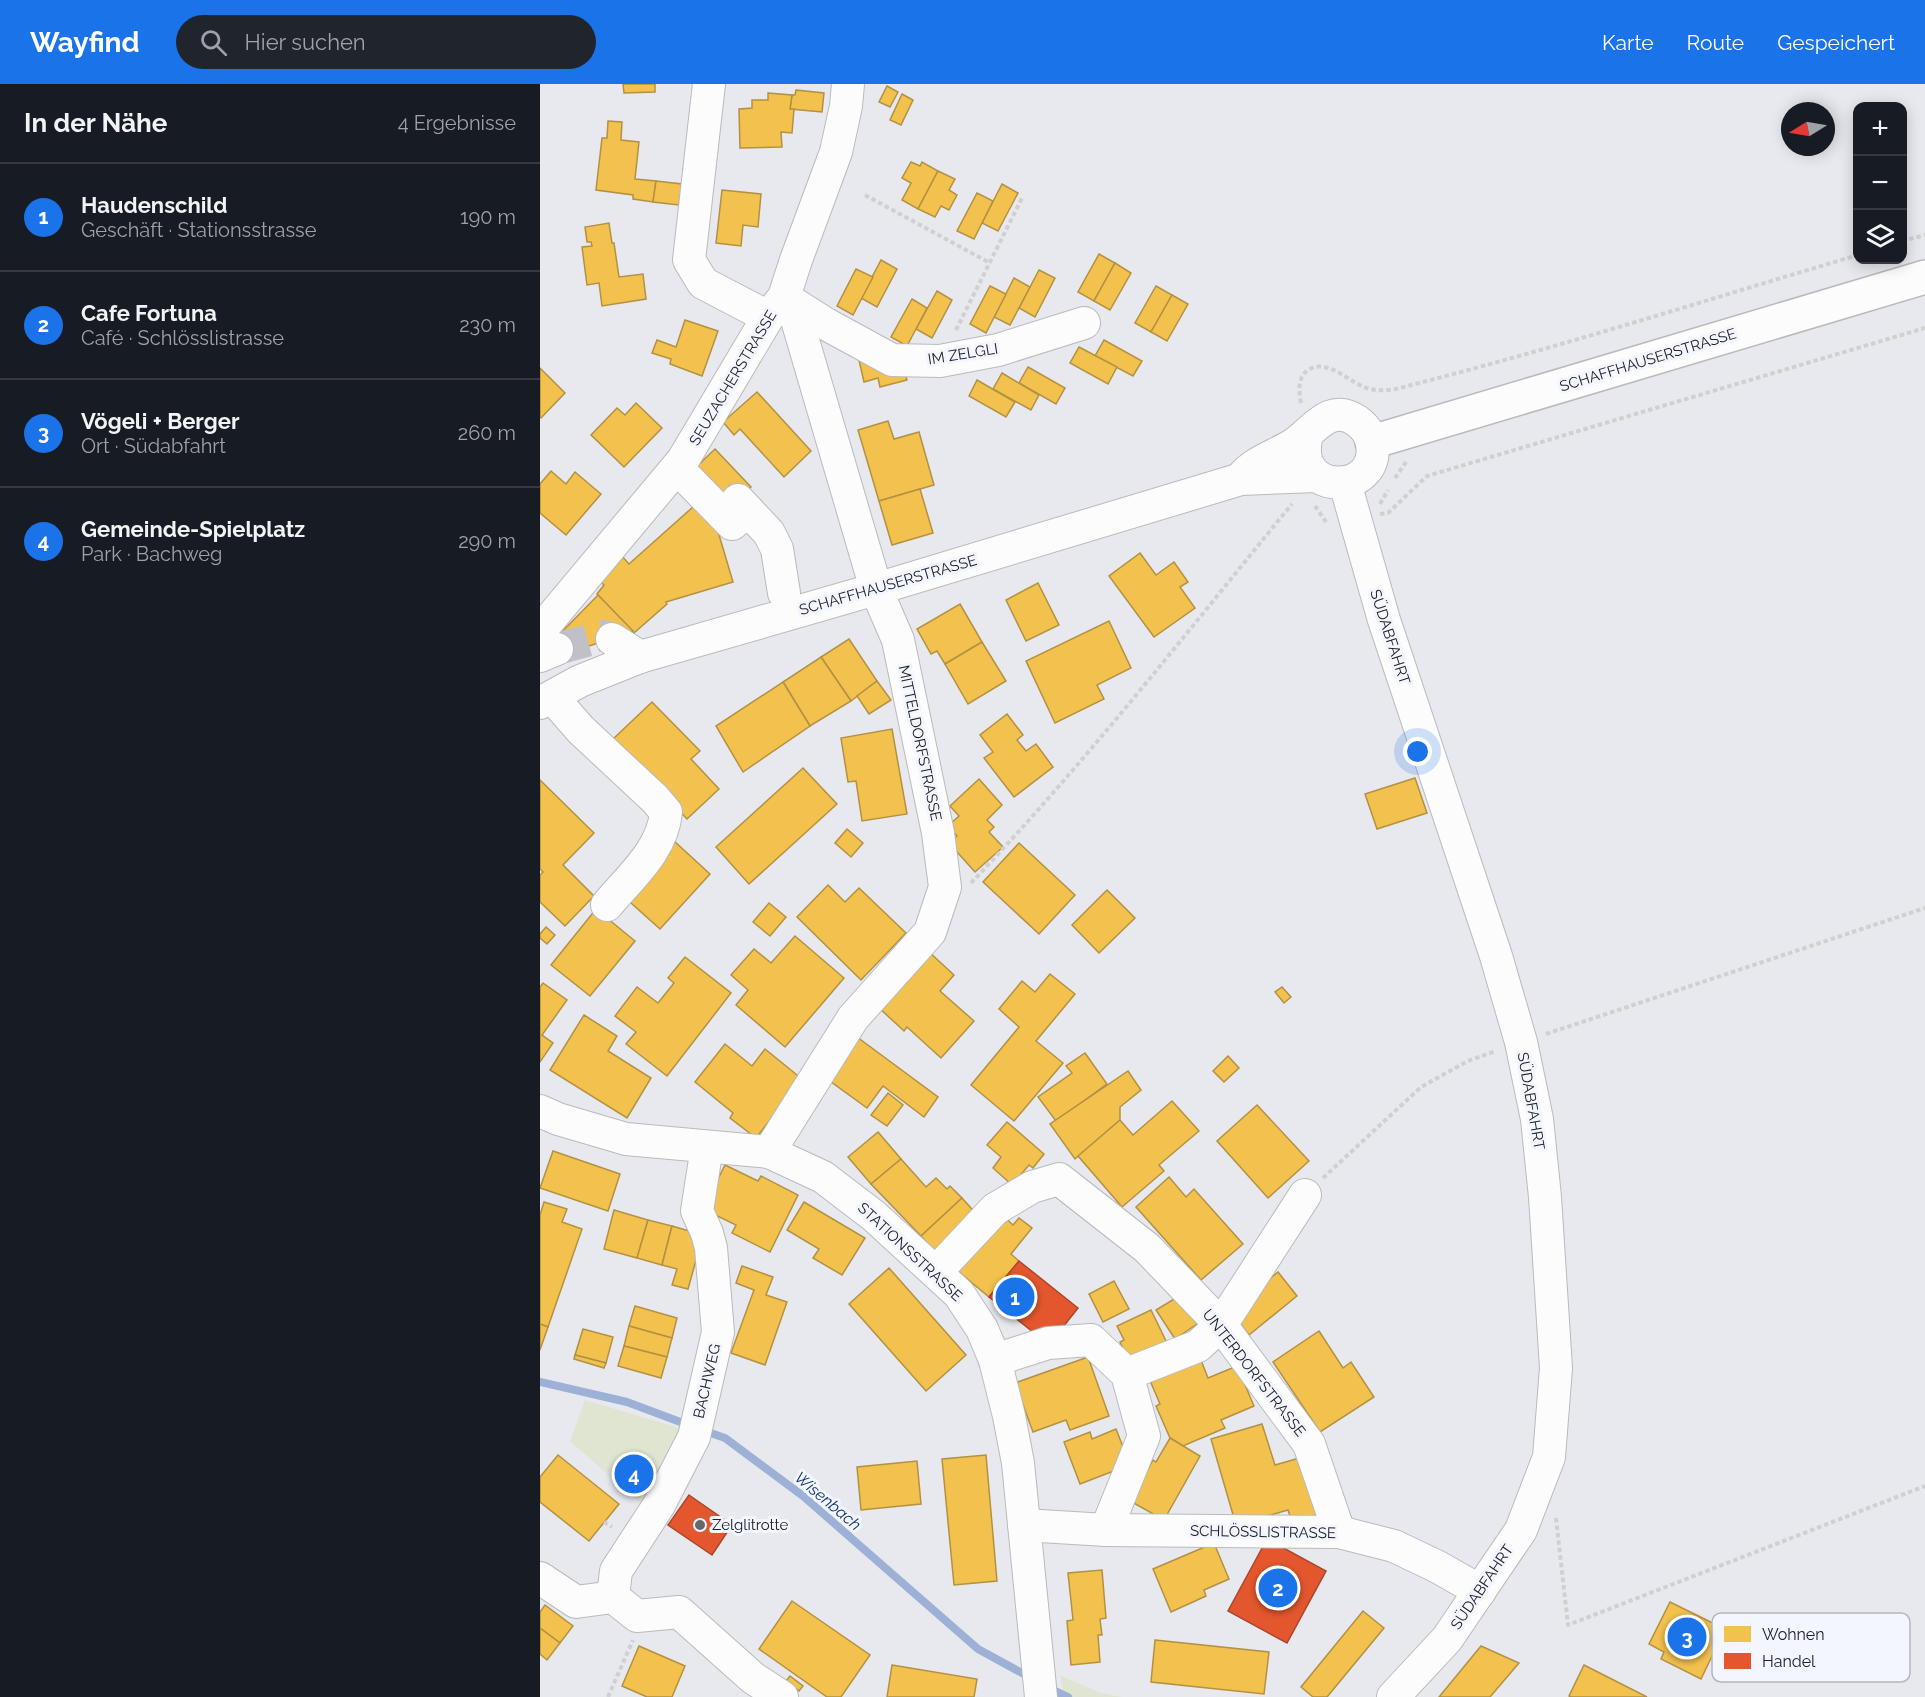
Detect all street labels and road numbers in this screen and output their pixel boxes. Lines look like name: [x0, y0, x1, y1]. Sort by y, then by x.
street label: SEUZACHERSTRASSE: [686, 307, 780, 449]
street label: SCHAFFHAUSERSTRASSE: [1558, 325, 1738, 395]
street label: IM ZELGLI: [927, 340, 999, 368]
street label: SCHAFFHAUSERSTRASSE: [797, 551, 979, 619]
street label: SÜDABFAHRT: [1366, 587, 1415, 687]
street label: MITTELDORFSTRASSE: [895, 663, 945, 823]
street label: SÜDABFAHRT: [1514, 1051, 1549, 1151]
street label: STATIONSSTRASSE: [854, 1199, 966, 1305]
street label: UNTERDORFSTRASSE: [1199, 1306, 1309, 1440]
street label: BACHWEG: [690, 1342, 724, 1420]
street label: SCHLÖSSLISTRASSE: [1190, 1521, 1336, 1542]
street label: SÜDABFAHRT: [1446, 1540, 1517, 1633]

